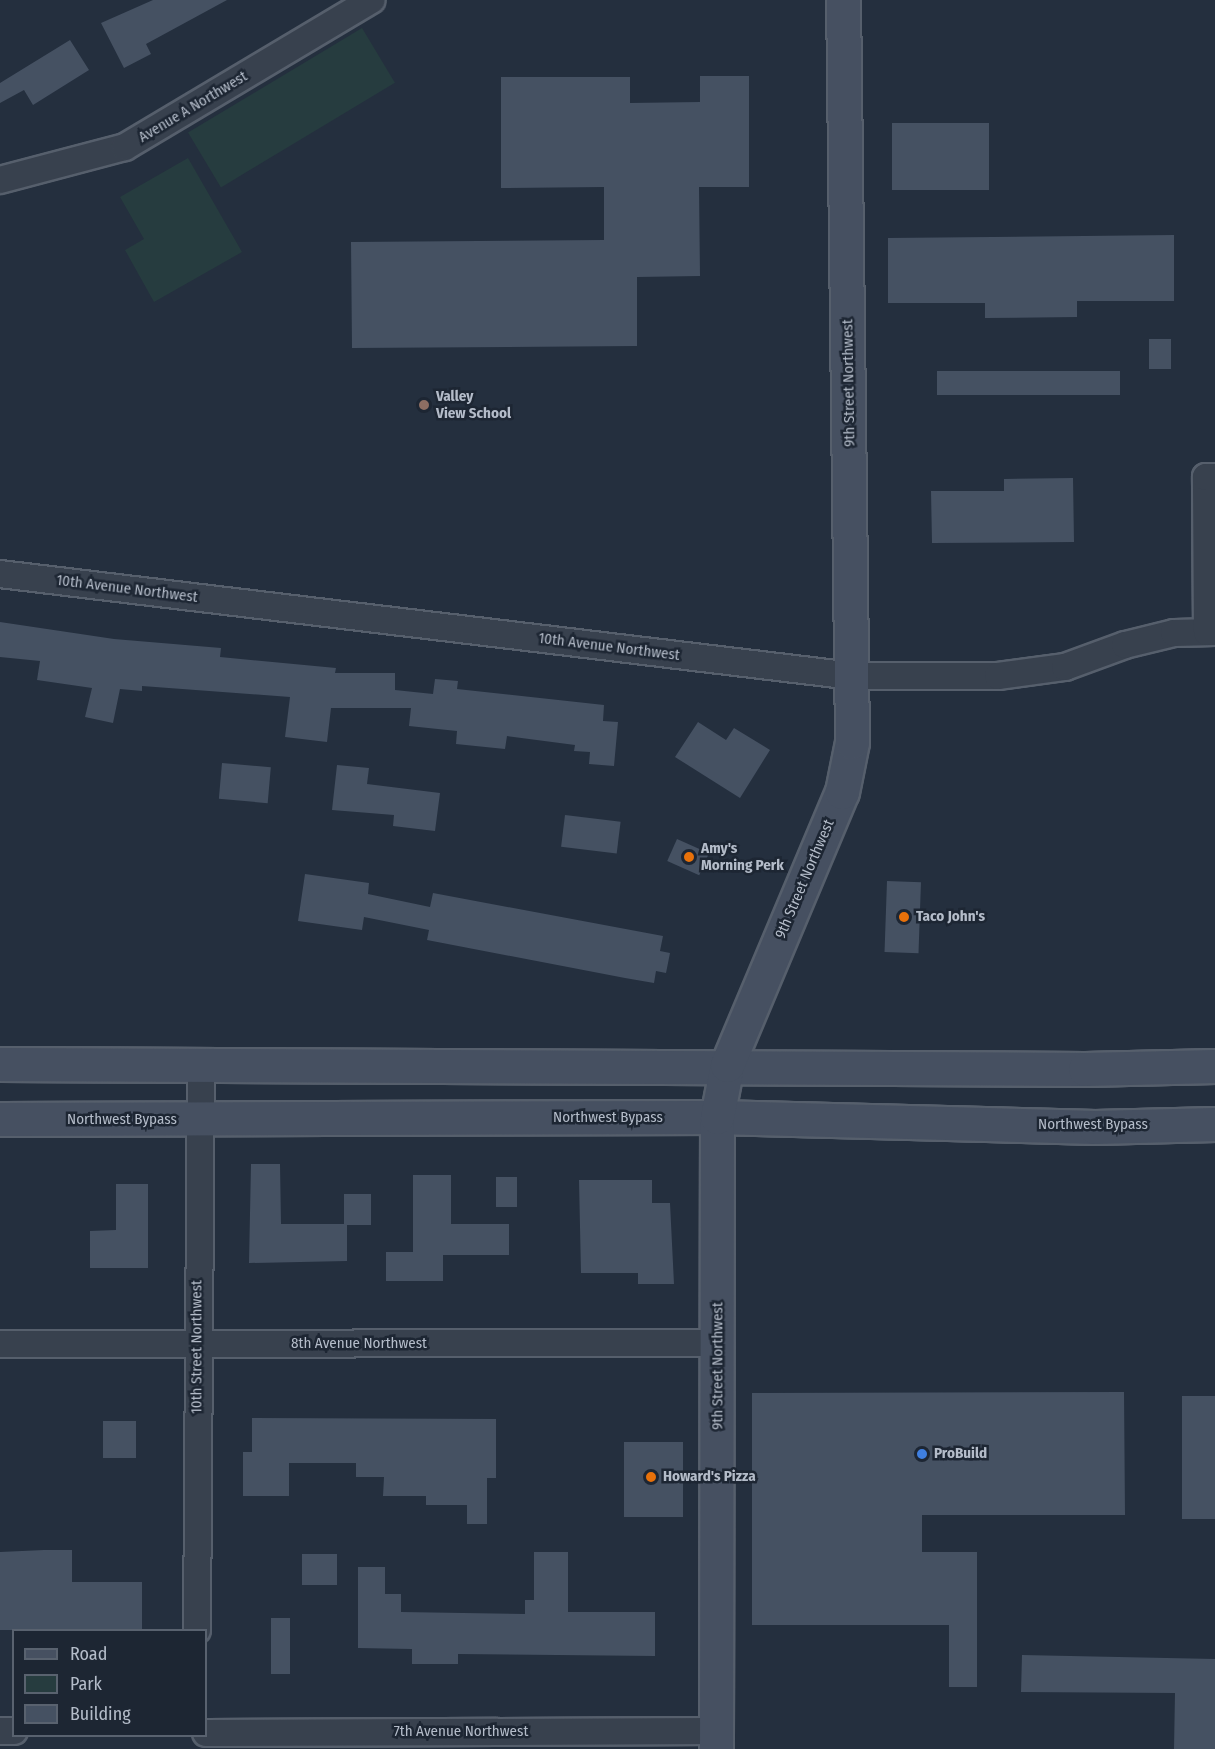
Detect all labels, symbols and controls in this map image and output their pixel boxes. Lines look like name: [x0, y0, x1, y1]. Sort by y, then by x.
street label: Avenue A Northwest: [135, 67, 251, 147]
street label: 9th Street Northwest: [839, 319, 859, 447]
place label: Valley View School: [436, 387, 511, 422]
marker: Valley View School: [417, 398, 431, 412]
street label: 10th Avenue Northwest: [55, 571, 199, 607]
street label: 10th Avenue Northwest: [537, 629, 681, 665]
street label: 9th Street Northwest: [772, 817, 838, 941]
place label: Amy's Morning Perk: [701, 839, 784, 874]
marker: Amy's Morning Perk: [682, 850, 696, 864]
place label: Taco John's: [916, 908, 985, 926]
marker: Taco John's: [897, 910, 911, 924]
street label: Northwest Bypass: [553, 1109, 663, 1127]
street label: Northwest Bypass: [67, 1111, 177, 1129]
street label: Northwest Bypass: [1038, 1116, 1148, 1134]
street label: 10th Street Northwest: [188, 1280, 206, 1414]
street label: 9th Street Northwest: [709, 1302, 727, 1430]
street label: 8th Avenue Northwest: [291, 1335, 427, 1353]
place label: ProBuild: [934, 1445, 987, 1463]
marker: ProBuild: [915, 1447, 929, 1461]
place label: Howard's Pizza: [663, 1468, 756, 1486]
marker: Howard's Pizza: [644, 1470, 658, 1484]
legend: [12, 1629, 207, 1737]
text: Road: [70, 1643, 107, 1665]
text: Park: [70, 1673, 102, 1695]
text: Building: [70, 1703, 131, 1725]
street label: 7th Avenue Northwest: [394, 1723, 528, 1741]

